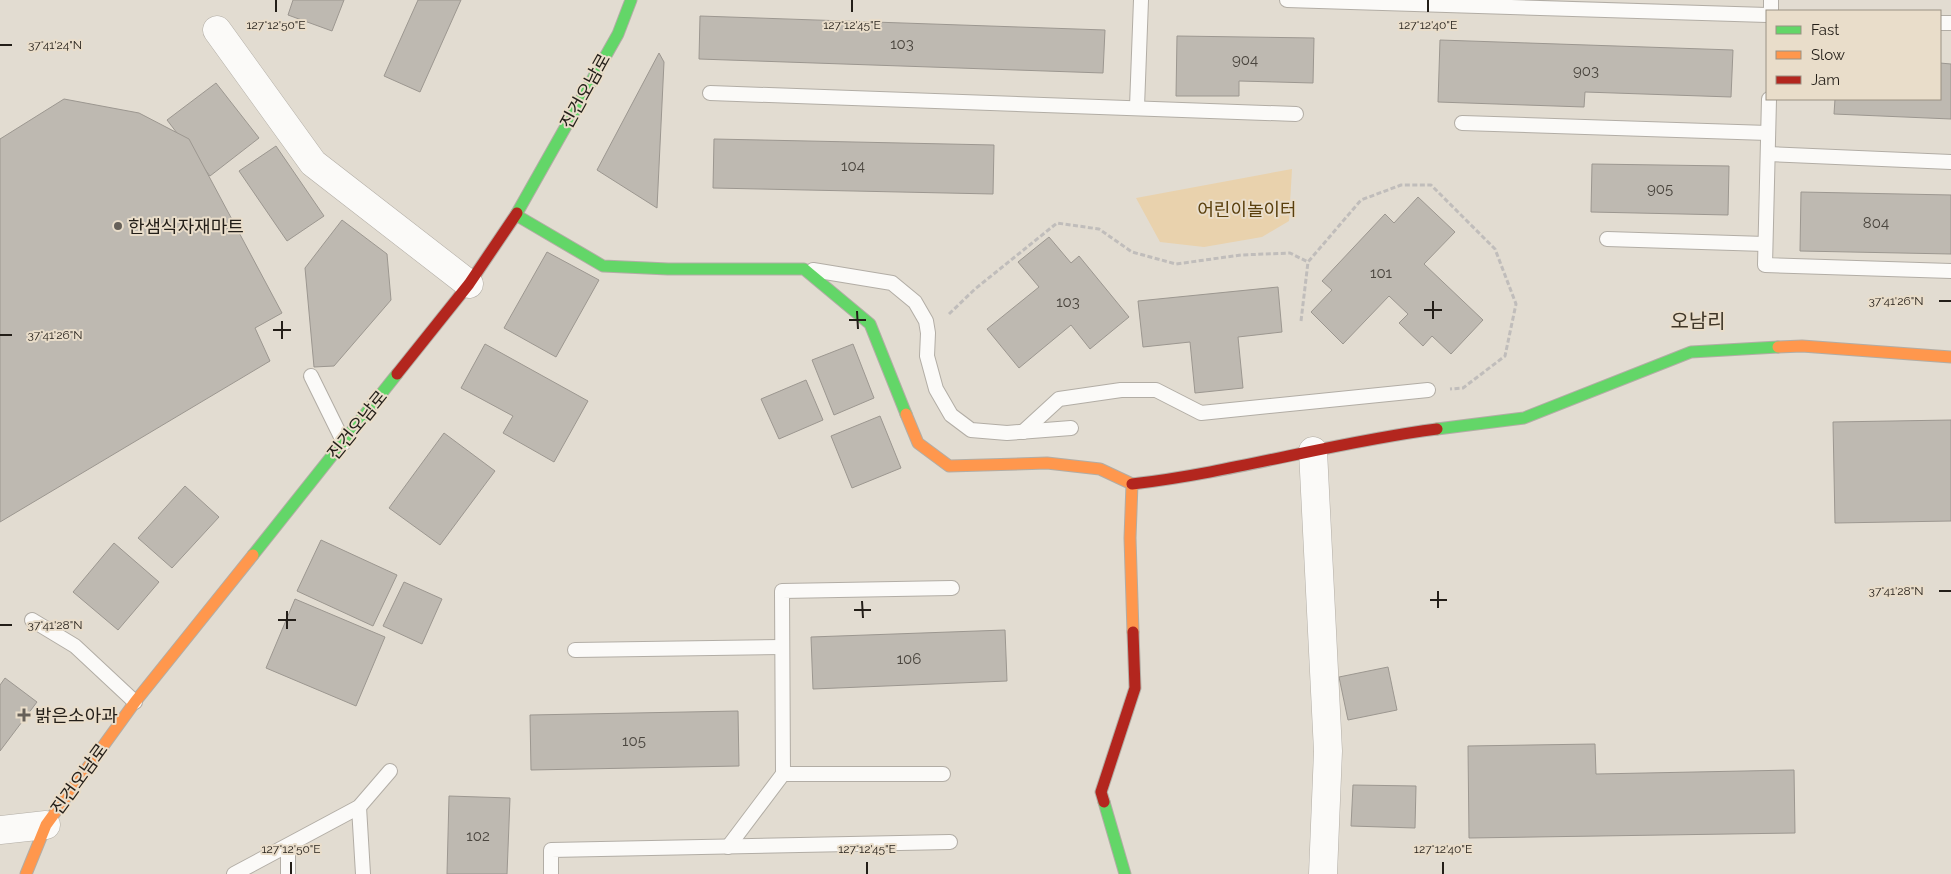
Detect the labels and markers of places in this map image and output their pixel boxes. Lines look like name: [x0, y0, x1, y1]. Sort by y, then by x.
place label: 한샘식자재마트: [128, 216, 244, 237]
marker: 한샘식자재마트: [112, 220, 124, 232]
place label: 밝은소아과: [35, 705, 118, 726]
marker: 밝은소아과: [17, 708, 31, 722]

